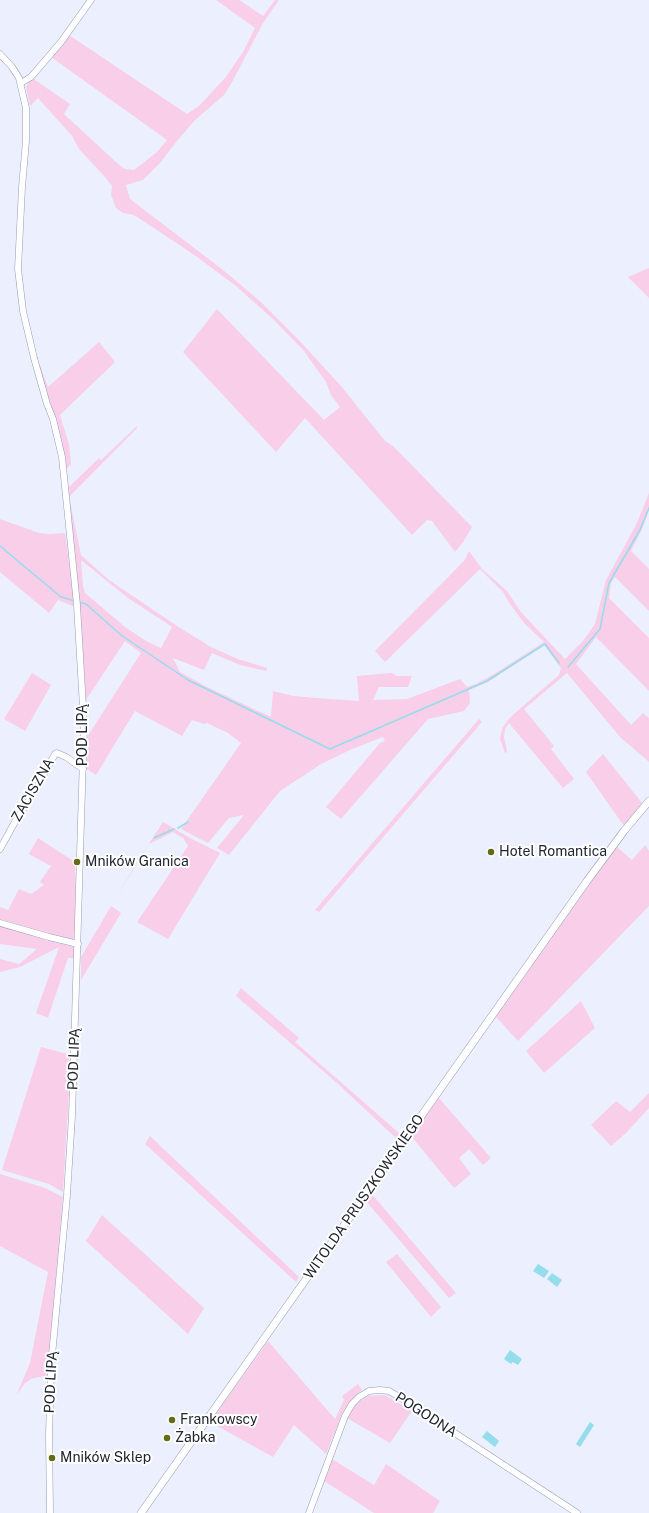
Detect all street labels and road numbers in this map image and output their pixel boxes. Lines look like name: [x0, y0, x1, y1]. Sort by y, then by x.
street label: POD LIPĄ: [75, 704, 91, 766]
street label: ZACISZNA: [8, 755, 58, 825]
street label: POD LIPĄ: [65, 1028, 83, 1090]
street label: WITOLDA PRUSZKOWSKIEGO: [300, 1111, 428, 1283]
street label: POD LIPĄ: [41, 1350, 61, 1414]
street label: POGODNA: [392, 1389, 460, 1441]

